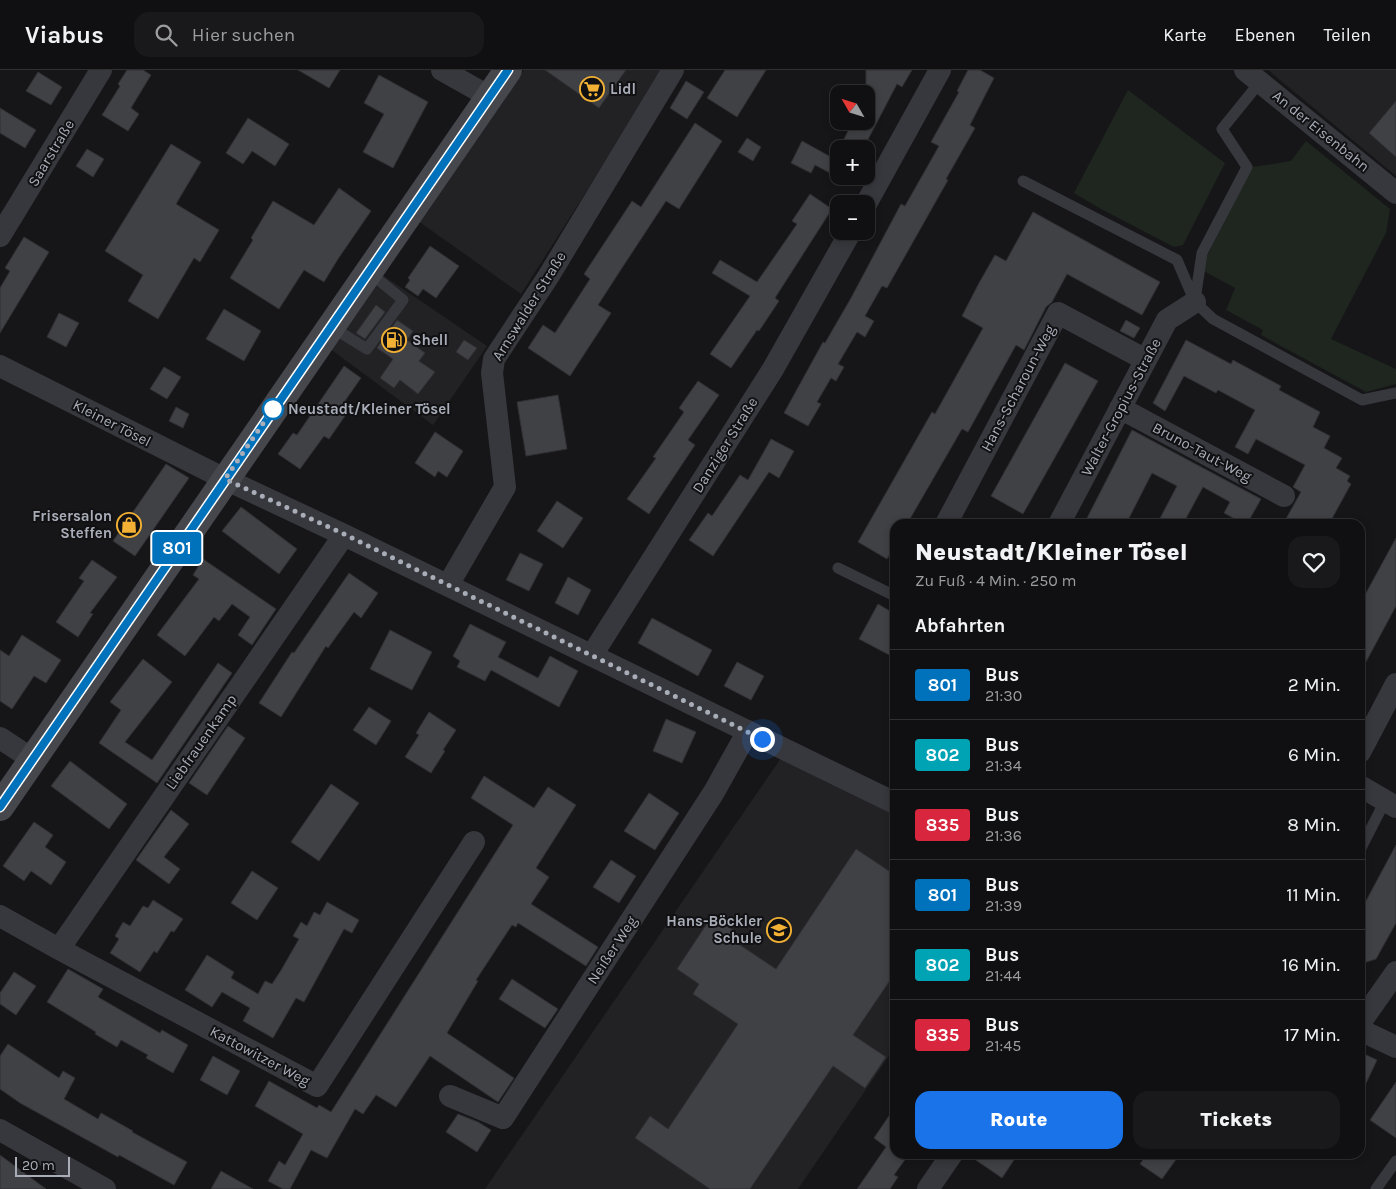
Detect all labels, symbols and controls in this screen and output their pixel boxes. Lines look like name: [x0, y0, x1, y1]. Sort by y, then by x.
search box: [134, 12, 484, 57]
text: Viabus: [25, 21, 104, 49]
icon: search: [152, 21, 180, 49]
text: Hier suchen: [192, 24, 295, 46]
text: Karte: [1163, 24, 1207, 46]
text: Ebenen: [1235, 24, 1296, 46]
text: Teilen: [1324, 24, 1371, 46]
supermarket icon: Lidl: [579, 76, 605, 102]
place label: Lidl: [610, 80, 636, 98]
north arrow: [830, 85, 875, 130]
map controls: [830, 85, 875, 240]
street label: An der Eisenbahn: [1269, 86, 1373, 176]
street label: Saarstraße: [24, 116, 78, 190]
button: +: [830, 140, 875, 185]
button: −: [830, 195, 875, 240]
street label: Arnswalder Straße: [488, 248, 570, 364]
street label: Hans-Scharoun-Weg: [977, 321, 1059, 454]
fuel station icon: Shell: [381, 327, 407, 353]
place label: Shell: [412, 331, 448, 349]
street label: Walter-Gropius-Straße: [1077, 335, 1165, 479]
street label: Danziger Straße: [688, 394, 762, 496]
street label: Kleiner Tösel: [70, 396, 154, 450]
marker: Neustadt/Kleiner Tösel: [262, 398, 284, 420]
place label: Neustadt/Kleiner Tösel: [288, 400, 451, 418]
street label: Bruno-Taut-Weg: [1149, 418, 1255, 486]
place label: Frisersalon Steffen: [32, 507, 112, 542]
shop icon: Frisersalon Steffen: [116, 512, 142, 538]
line badge: 801: [148, 532, 206, 564]
button: heart: [1288, 536, 1340, 588]
text: 801: [162, 537, 192, 559]
text: Neustadt/Kleiner Tösel: [915, 538, 1188, 566]
text: Zu Fuß · 4 Min. · 250 m: [915, 571, 1077, 590]
text: Abfahrten: [915, 615, 1005, 637]
text: Bus: [985, 664, 1019, 686]
text: 801: [928, 674, 957, 696]
text: 2 Min.: [1288, 674, 1340, 696]
text: 21:30: [985, 686, 1022, 705]
street label: Liebfrauenkamp: [161, 691, 241, 793]
your location: [750, 727, 775, 752]
text: Bus: [985, 734, 1019, 756]
text: 802: [926, 744, 959, 766]
text: 6 Min.: [1288, 744, 1340, 766]
text: 21:34: [985, 756, 1022, 775]
text: Bus: [985, 804, 1019, 826]
text: 835: [926, 814, 959, 836]
text: 8 Min.: [1287, 814, 1340, 836]
text: 21:36: [985, 826, 1022, 845]
text: Bus: [985, 874, 1019, 896]
text: 801: [928, 884, 957, 906]
text: 11 Min.: [1286, 884, 1340, 906]
text: 21:39: [985, 896, 1022, 915]
street label: Neißer Weg: [583, 912, 641, 987]
place label: Hans-Böckler Schule: [666, 912, 762, 947]
school or university icon: Hans-Böckler Schule: [766, 917, 792, 943]
text: Bus: [985, 944, 1019, 966]
text: 802: [926, 954, 959, 976]
text: 16 Min.: [1282, 954, 1340, 976]
text: 21:44: [985, 966, 1021, 985]
text: Bus: [985, 1014, 1019, 1036]
street label: Kattowitzer Weg: [207, 1022, 314, 1090]
text: 835: [926, 1024, 959, 1046]
text: 17 Min.: [1284, 1024, 1340, 1046]
text: 21:45: [985, 1036, 1021, 1055]
button: Route: [915, 1091, 1123, 1149]
button: Tickets: [1133, 1091, 1340, 1149]
scale bar: [15, 1154, 70, 1177]
text: 20 m: [22, 1157, 55, 1174]

